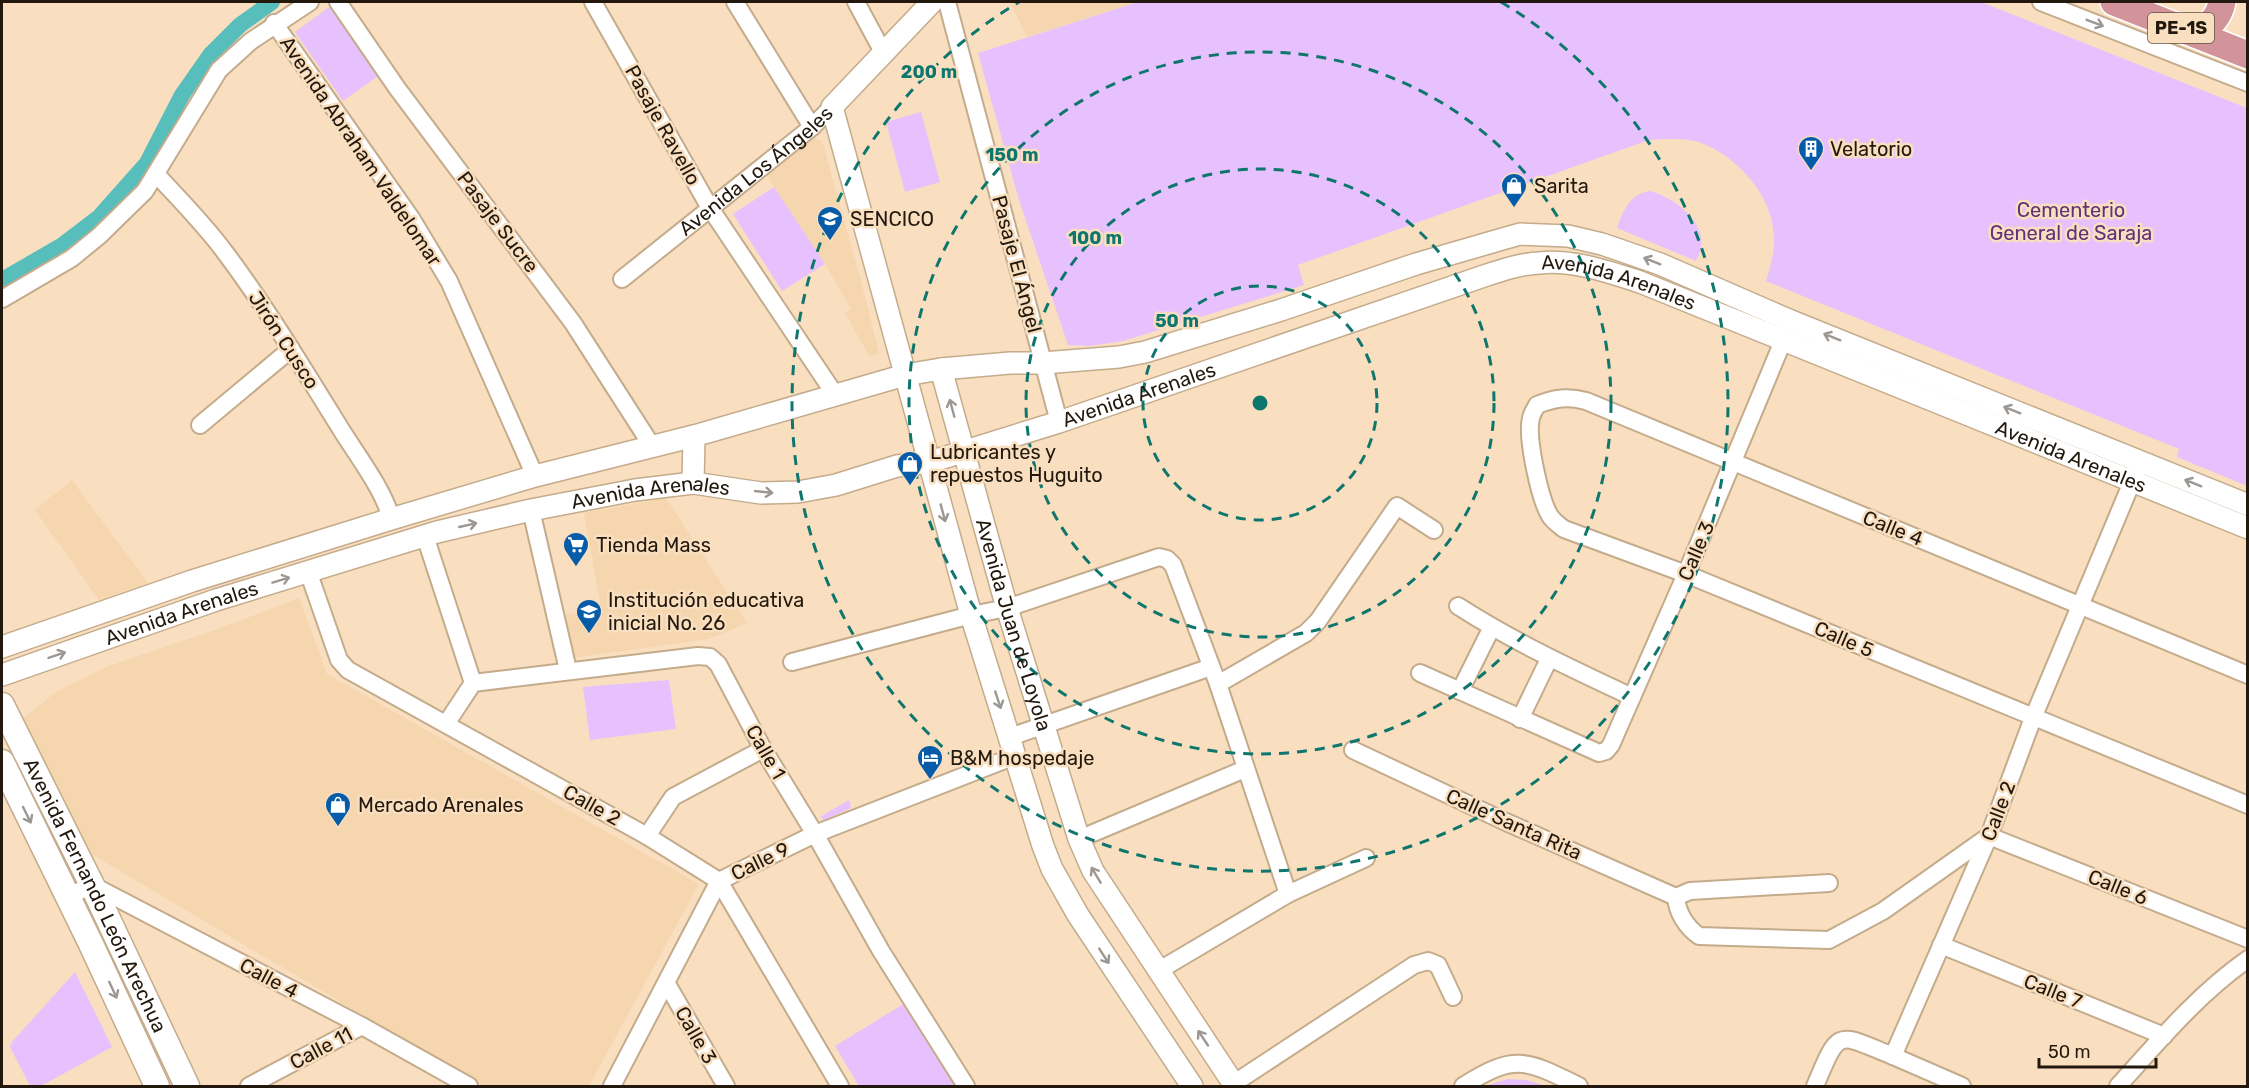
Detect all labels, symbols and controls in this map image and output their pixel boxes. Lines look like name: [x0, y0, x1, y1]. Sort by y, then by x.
road number: PE-1S: [2148, 13, 2214, 43]
one-way arrow: [2085, 18, 2104, 29]
street label: Avenida Abraham Valdelomar: [275, 32, 447, 271]
street label: Pasaje Ravello: [620, 61, 706, 189]
text: 200 m: [901, 61, 957, 83]
street label: Avenida Los Ángeles: [674, 101, 838, 241]
building icon: Velatorio: [1796, 134, 1826, 172]
place label: Velatorio: [1830, 137, 1912, 161]
text: 150 m: [985, 144, 1039, 166]
street label: Pasaje Sucre: [452, 167, 544, 277]
shop icon: Sarita: [1499, 171, 1529, 209]
place label: Sarita: [1534, 174, 1589, 198]
street label: Pasaje El Ángel: [987, 193, 1047, 335]
park label: Cementerio General de Saraja: [1990, 198, 2152, 245]
school or university icon: SENCICO: [815, 204, 845, 242]
place label: SENCICO: [850, 207, 934, 231]
text: 100 m: [1068, 227, 1122, 249]
street label: Avenida Arenales: [1541, 250, 1699, 315]
one-way arrow: [1643, 255, 1662, 266]
street label: Jirón Cusco: [244, 287, 324, 393]
text: 50 m: [1155, 310, 1199, 332]
one-way arrow: [1823, 331, 1841, 342]
street label: Avenida Arenales: [1059, 357, 1219, 432]
centre of rings: [1250, 393, 1270, 413]
one-way arrow: [946, 399, 957, 418]
one-way arrow: [2004, 404, 2022, 415]
street label: Avenida Arenales: [1992, 415, 2150, 498]
place label: Lubricantes y repuestos Huguito: [930, 440, 1103, 487]
shop icon: Lubricantes y repuestos Huguito: [895, 449, 925, 487]
street label: Avenida Arenales: [569, 471, 732, 514]
one-way arrow: [2185, 477, 2203, 488]
one-way arrow: [753, 487, 773, 498]
one-way arrow: [938, 503, 950, 522]
street label: Calle 4: [1859, 505, 1927, 551]
street label: Avenida Juan de Loyola: [971, 516, 1057, 734]
one-way arrow: [459, 518, 478, 530]
street label: Calle 3: [1673, 518, 1719, 584]
supermarket icon: Tienda Mass: [561, 530, 591, 568]
place label: Tienda Mass: [596, 533, 711, 557]
one-way arrow: [271, 574, 290, 585]
street label: Avenida Arenales: [102, 576, 261, 650]
place label: Institución educativa inicial No. 26: [608, 588, 804, 635]
school or university icon: Institución educativa inicial No. 26: [574, 597, 604, 635]
street label: Calle 5: [1811, 616, 1877, 662]
one-way arrow: [47, 649, 66, 660]
one-way arrow: [993, 690, 1004, 709]
street label: Calle 1: [741, 721, 791, 783]
hotel icon: B&M hospedaje: [915, 743, 945, 781]
place label: B&M hospedaje: [950, 746, 1094, 770]
street label: Avenida Fernando León Arechua: [19, 754, 172, 1036]
street label: Calle 2: [1976, 778, 2020, 844]
street label: Calle 2: [559, 779, 625, 831]
street label: Calle Santa Rita: [1442, 783, 1586, 865]
shop icon: Mercado Arenales: [323, 790, 353, 828]
place label: Mercado Arenales: [358, 793, 524, 817]
one-way arrow: [22, 805, 34, 823]
street label: Calle 9: [727, 837, 793, 885]
street label: Calle 6: [2085, 864, 2151, 910]
one-way arrow: [1090, 867, 1102, 884]
one-way arrow: [1098, 947, 1110, 964]
street label: Calle 4: [236, 953, 302, 1003]
street label: Calle 7: [2020, 969, 2086, 1013]
one-way arrow: [107, 981, 119, 999]
street label: Calle 3: [670, 1002, 722, 1068]
street label: Calle 11: [286, 1022, 356, 1074]
one-way arrow: [1197, 1030, 1209, 1047]
scale bar: [2039, 1031, 2156, 1069]
text: 50 m: [2048, 1041, 2091, 1063]

